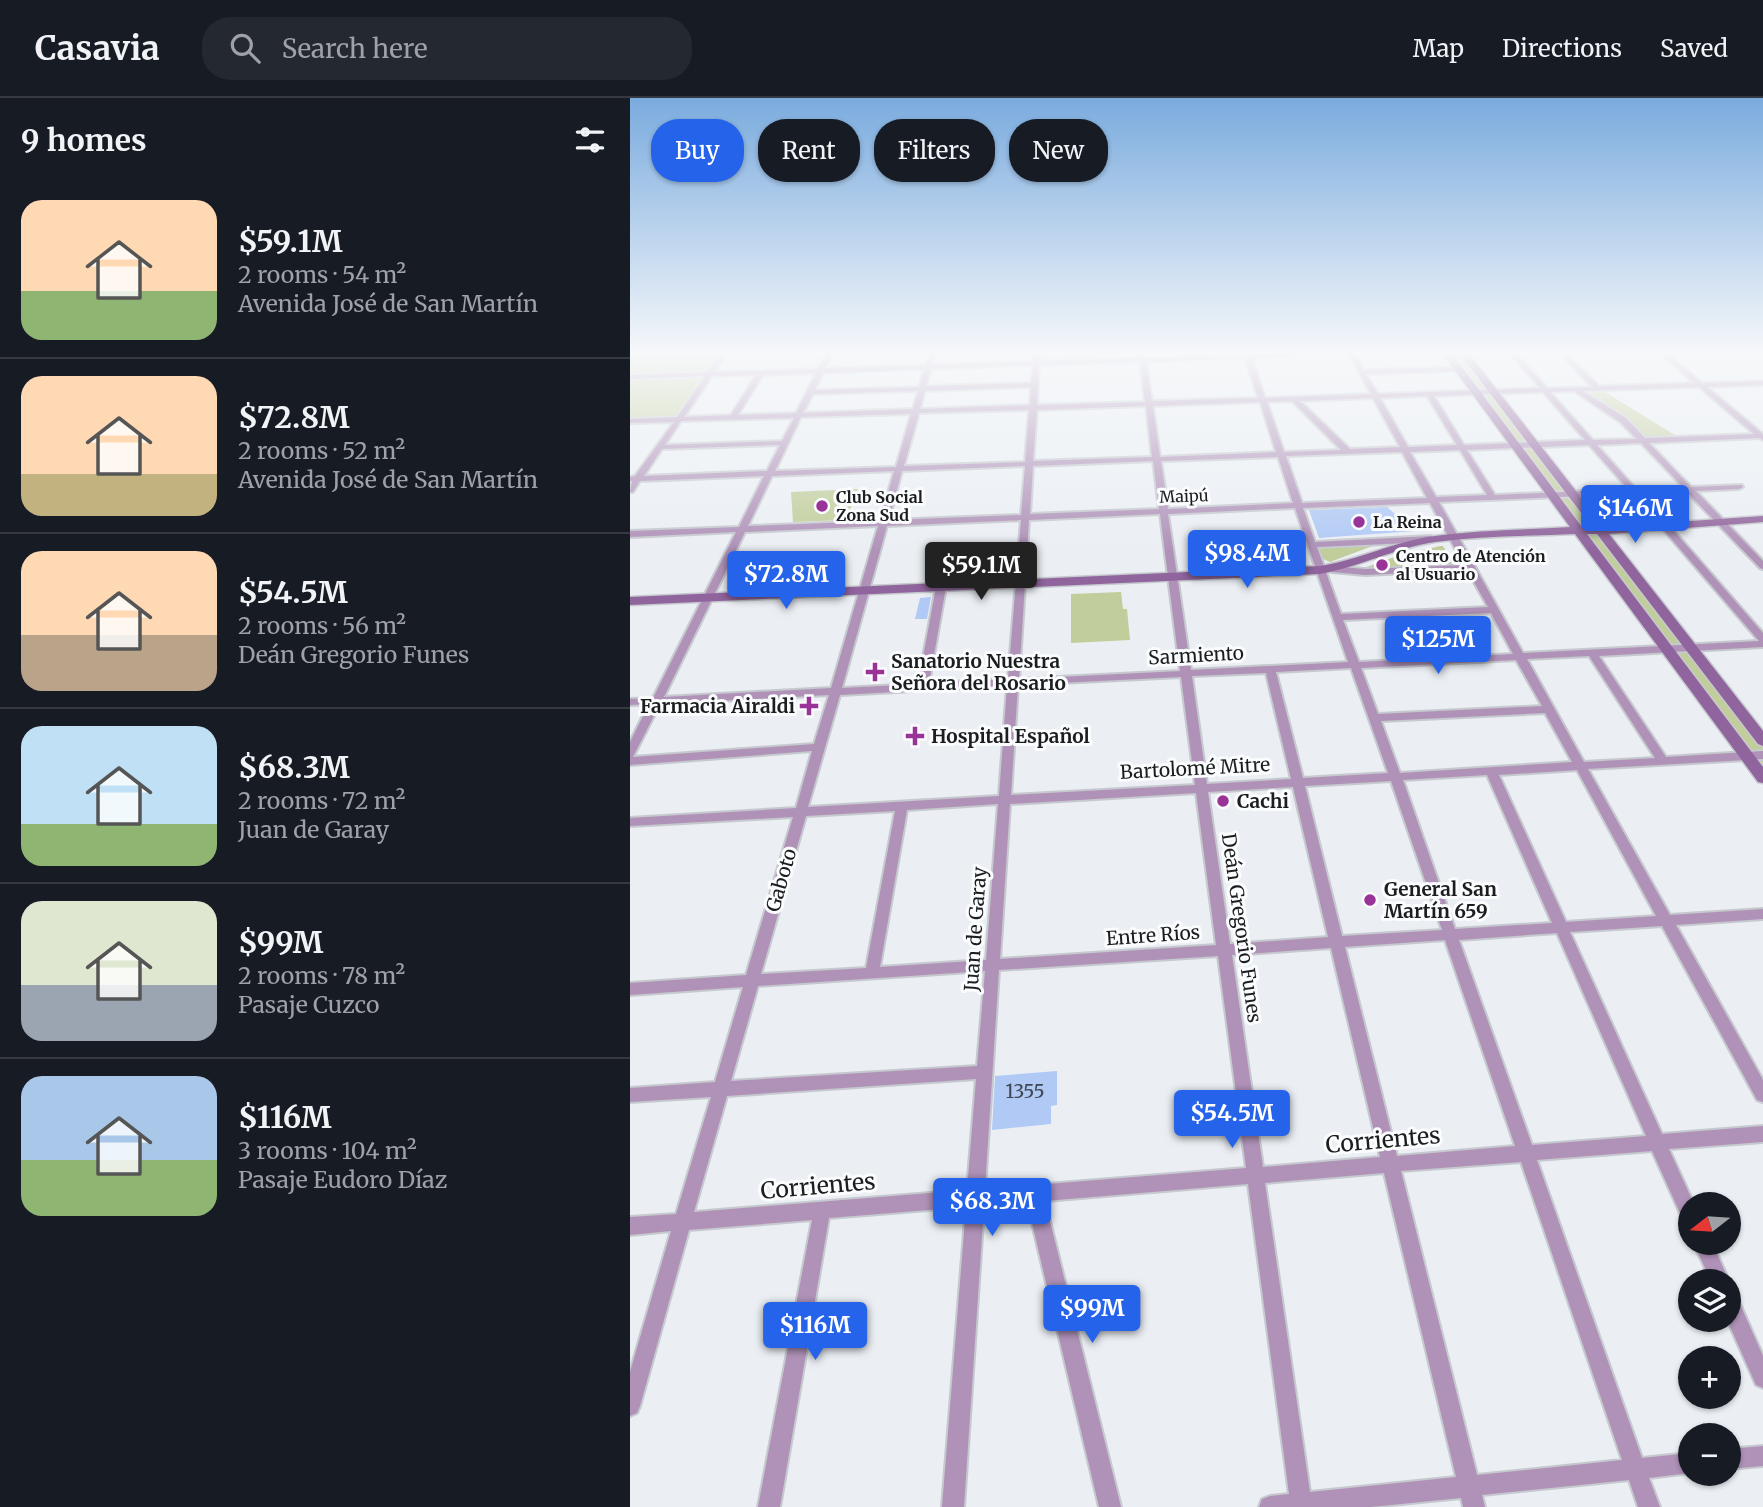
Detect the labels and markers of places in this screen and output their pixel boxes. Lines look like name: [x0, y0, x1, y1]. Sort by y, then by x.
pin: $146M: [1586, 486, 1684, 545]
place label: Club Social Zona Sud: [836, 487, 923, 525]
marker: Club Social Zona Sud: [814, 498, 830, 514]
place label: La Reina: [1373, 512, 1442, 532]
marker: La Reina: [1351, 514, 1367, 530]
pin: $98.4M: [1190, 531, 1304, 590]
pin: $59.1M: [924, 542, 1038, 602]
place label: Centro de Atención al Usuario: [1396, 546, 1546, 584]
pin: $72.8M: [729, 552, 843, 611]
marker: Centro de Atención al Usuario: [1374, 557, 1390, 573]
pin: $125M: [1389, 616, 1487, 676]
place label: Sanatorio Nuestra Señora del Rosario: [891, 649, 1066, 695]
marker: Sanatorio Nuestra Señora del Rosario: [865, 662, 885, 682]
place label: Farmacia Airaldi: [640, 694, 795, 718]
marker: Farmacia Airaldi: [801, 698, 817, 714]
place label: Hospital Español: [931, 724, 1090, 748]
marker: Hospital Español: [905, 726, 925, 746]
place label: Cachi: [1237, 789, 1289, 813]
marker: Cachi: [1215, 793, 1231, 809]
place label: General San Martín 659: [1384, 877, 1497, 923]
marker: General San Martín 659: [1362, 892, 1378, 908]
pin: $54.5M: [1175, 1090, 1289, 1150]
pin: $68.3M: [935, 1178, 1049, 1238]
pin: $99M: [1051, 1286, 1133, 1345]
pin: $116M: [766, 1302, 864, 1362]

